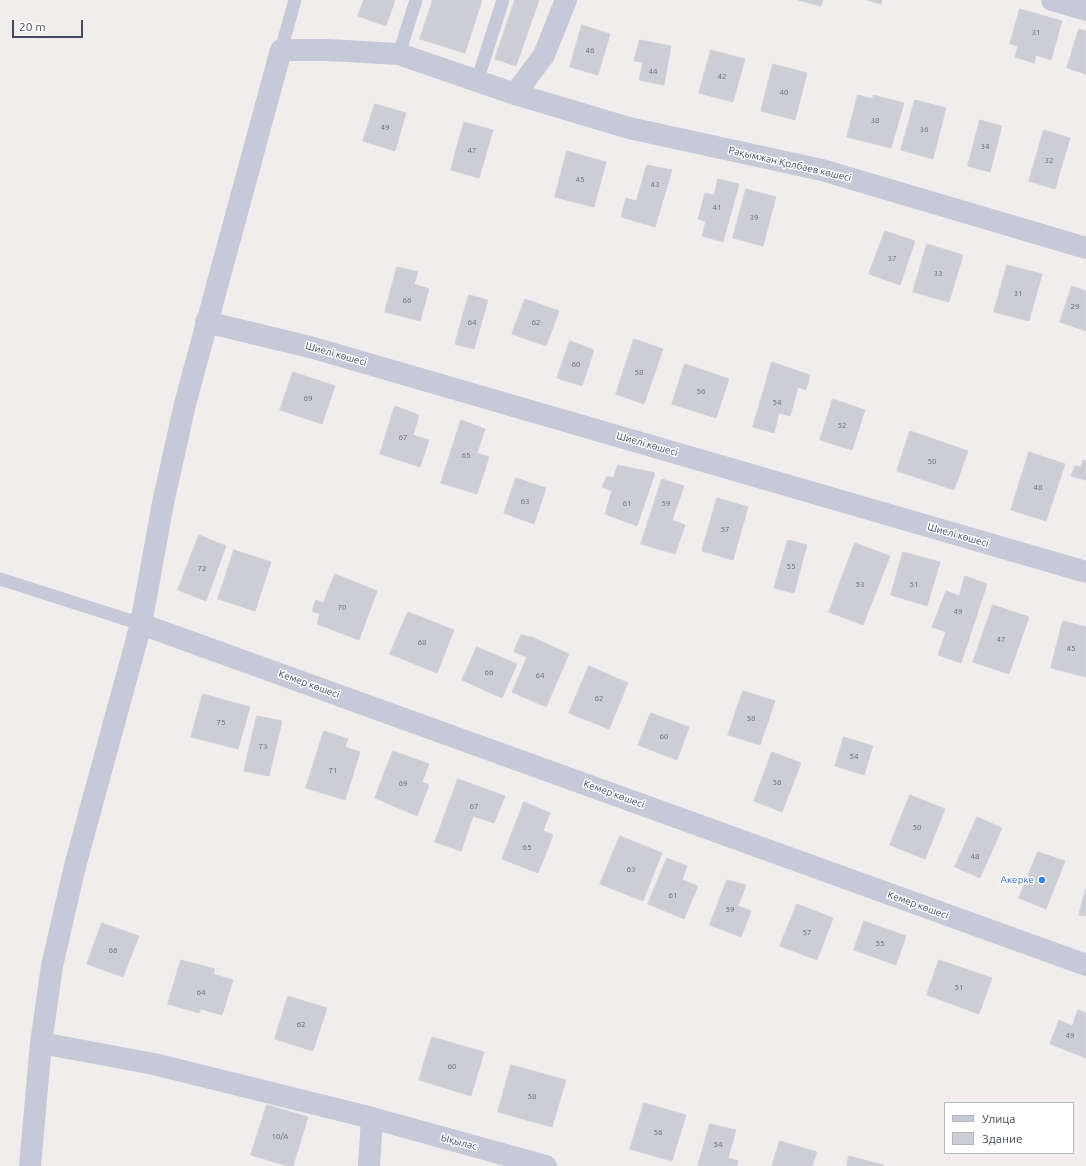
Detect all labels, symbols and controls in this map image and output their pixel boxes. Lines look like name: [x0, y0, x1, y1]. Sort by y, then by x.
scale bar: [14, 12, 85, 38]
text: 20 m: [19, 20, 46, 33]
house number: 31: [1031, 27, 1041, 37]
house number: 46: [585, 45, 595, 55]
house number: 44: [648, 66, 658, 76]
house number: 42: [717, 71, 727, 81]
house number: 40: [779, 87, 789, 97]
house number: 38: [870, 115, 880, 125]
house number: 49: [380, 122, 390, 132]
house number: 36: [919, 124, 929, 134]
house number: 34: [980, 141, 990, 151]
street label: Рақымжан Қолбаев көшесі: [727, 144, 853, 184]
house number: 47: [467, 145, 477, 155]
house number: 32: [1044, 155, 1054, 165]
house number: 45: [575, 174, 585, 184]
house number: 43: [650, 179, 660, 189]
house number: 41: [712, 202, 722, 212]
house number: 39: [749, 212, 759, 222]
house number: 37: [887, 253, 897, 263]
house number: 33: [933, 268, 943, 278]
house number: 31: [1013, 288, 1023, 298]
house number: 66: [402, 295, 412, 305]
house number: 29: [1070, 301, 1080, 311]
house number: 64: [467, 317, 477, 327]
house number: 62: [531, 317, 541, 327]
street label: Шиелі көшесі: [304, 340, 368, 368]
house number: 60: [571, 359, 581, 369]
house number: 58: [634, 367, 644, 377]
house number: 56: [696, 386, 706, 396]
house number: 69: [303, 393, 313, 403]
house number: 54: [772, 397, 782, 407]
house number: 52: [837, 420, 847, 430]
street label: Шиелі көшесі: [615, 430, 679, 458]
house number: 67: [398, 432, 408, 442]
house number: 65: [461, 450, 471, 460]
house number: 50: [927, 456, 937, 466]
house number: 48: [1033, 482, 1043, 492]
house number: 63: [520, 496, 530, 506]
house number: 61: [622, 498, 632, 508]
house number: 59: [661, 498, 671, 508]
street label: Шиелі көшесі: [926, 521, 990, 549]
house number: 57: [720, 524, 730, 534]
house number: 55: [786, 561, 796, 571]
house number: 72: [197, 563, 207, 573]
house number: 53: [855, 579, 865, 589]
house number: 51: [909, 579, 919, 589]
house number: 70: [337, 602, 347, 612]
house number: 49: [953, 606, 963, 616]
house number: 47: [996, 634, 1006, 644]
house number: 68: [417, 637, 427, 647]
house number: 45: [1066, 643, 1076, 653]
street label: Кемер көшесі: [277, 667, 341, 701]
house number: 66: [484, 667, 494, 677]
house number: 64: [535, 670, 545, 680]
house number: 62: [594, 693, 604, 703]
house number: 58: [746, 713, 756, 723]
house number: 75: [216, 717, 226, 727]
house number: 60: [659, 731, 669, 741]
house number: 73: [258, 741, 268, 751]
house number: 54: [849, 751, 859, 761]
house number: 71: [328, 765, 338, 775]
street label: Кемер көшесі: [582, 777, 646, 811]
house number: 56: [772, 777, 782, 787]
house number: 69: [398, 778, 408, 788]
house number: 67: [469, 801, 479, 811]
house number: 50: [912, 822, 922, 832]
house number: 65: [522, 842, 532, 852]
house number: 48: [970, 851, 980, 861]
house number: 63: [626, 864, 636, 874]
place label: Акерке: [1001, 874, 1034, 886]
marker: Акерке: [1037, 875, 1047, 885]
street label: Кемер көшесі: [886, 888, 950, 922]
house number: 61: [668, 890, 678, 900]
house number: 59: [725, 904, 735, 914]
house number: 57: [802, 927, 812, 937]
house number: 55: [875, 938, 885, 948]
house number: 66: [108, 945, 118, 955]
house number: 51: [954, 982, 964, 992]
house number: 64: [196, 987, 206, 997]
house number: 62: [296, 1019, 306, 1029]
house number: 49: [1065, 1030, 1075, 1040]
house number: 60: [447, 1061, 457, 1071]
house number: 58: [527, 1091, 537, 1101]
legend: [944, 1102, 1074, 1154]
text: Улица: [982, 1112, 1015, 1125]
house number: 56: [653, 1127, 663, 1137]
house number: 10/А: [272, 1131, 288, 1141]
street label: Ықылас: [440, 1131, 478, 1153]
text: Здание: [982, 1132, 1023, 1145]
house number: 54: [713, 1139, 723, 1149]

